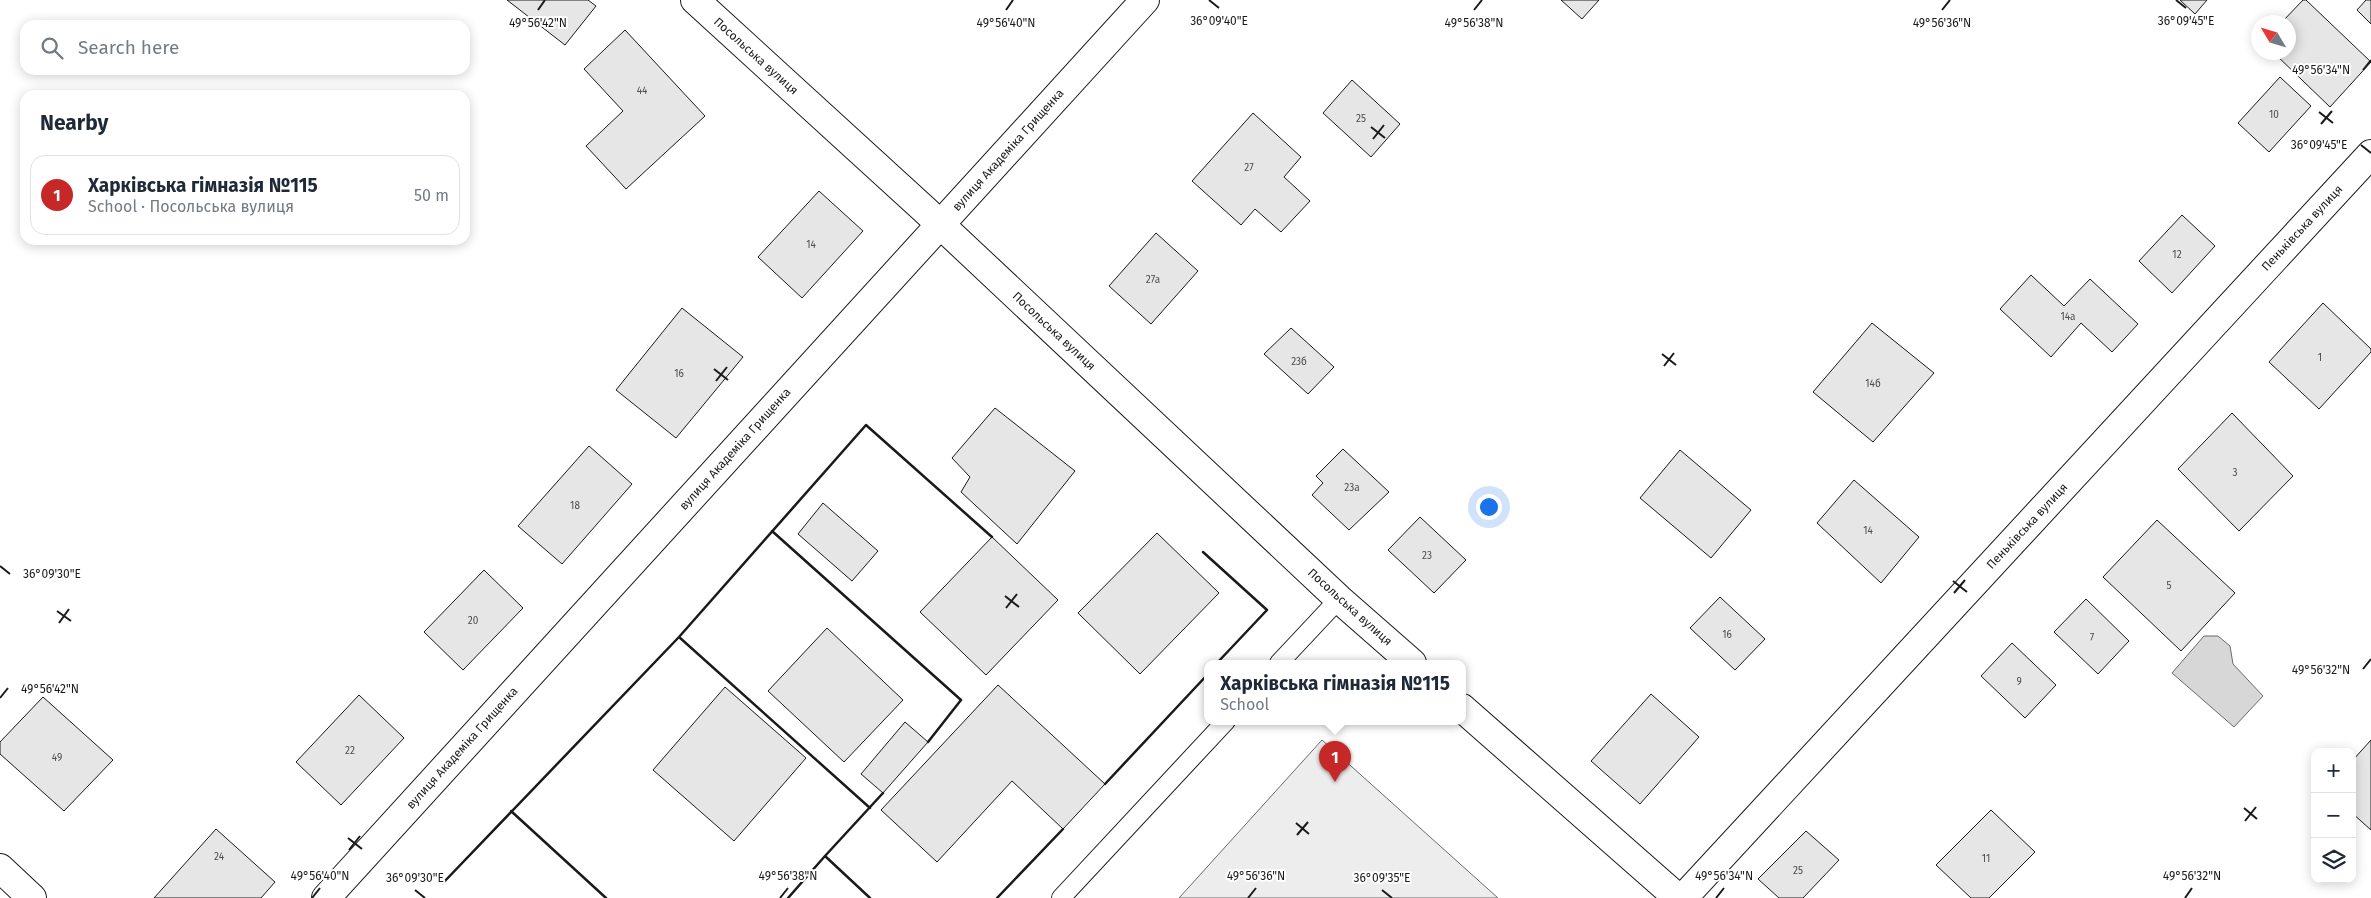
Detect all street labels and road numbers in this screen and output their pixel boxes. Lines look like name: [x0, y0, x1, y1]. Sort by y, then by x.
street label: Посольська вулиця: [711, 15, 801, 97]
street label: вулиця Академіка Грищенка: [950, 86, 1066, 214]
street label: Пеньківська вулиця: [2259, 182, 2345, 274]
street label: Посольська вулиця: [1010, 289, 1098, 373]
street label: вулиця Академіка Грищенка: [677, 385, 793, 513]
street label: Пеньківська вулиця: [1984, 480, 2070, 572]
street label: Посольська вулиця: [1305, 566, 1395, 648]
street label: вулиця Академіка Грищенка: [404, 684, 520, 812]

